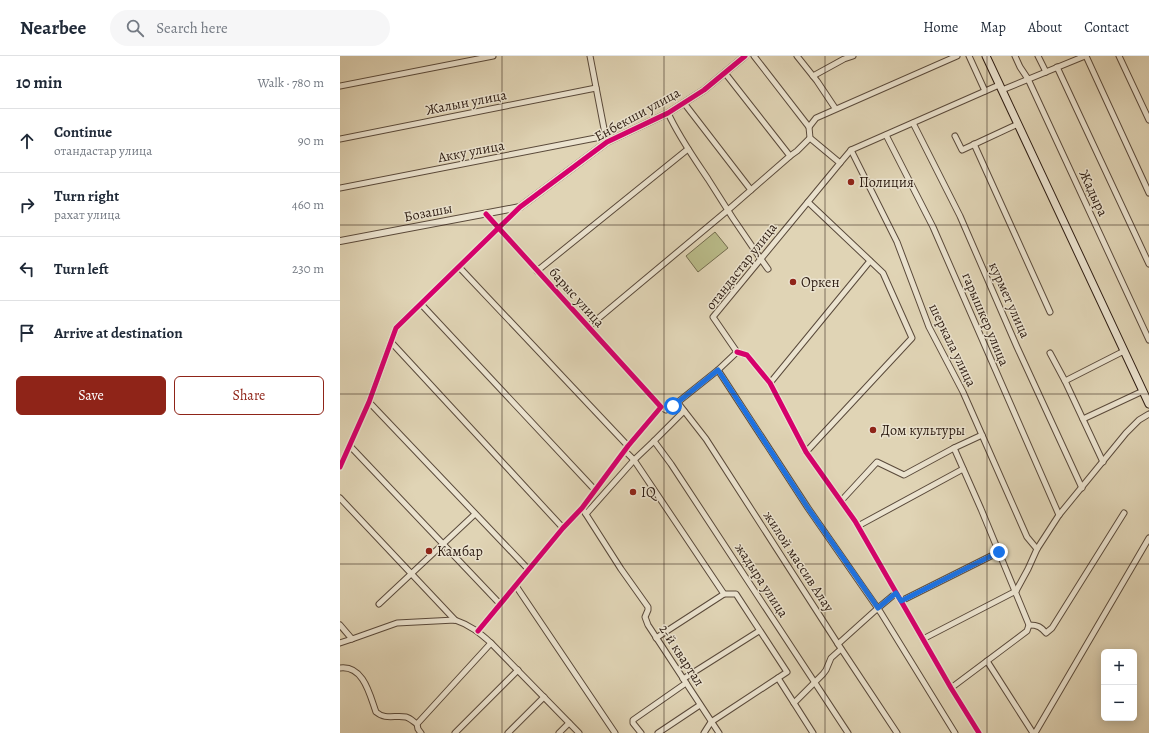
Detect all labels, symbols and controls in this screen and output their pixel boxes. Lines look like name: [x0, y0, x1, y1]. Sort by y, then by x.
search box: [110, 10, 390, 46]
text: Nearbee: [20, 15, 86, 41]
icon: search: [124, 17, 146, 39]
text: Search here: [156, 18, 228, 38]
text: Home: [923, 18, 958, 37]
text: Map: [980, 18, 1006, 37]
text: About: [1028, 18, 1062, 37]
text: Contact: [1084, 18, 1129, 37]
text: 10 min: [16, 71, 62, 94]
text: Walk · 780 m: [257, 74, 324, 91]
street label: Енбекши улица: [591, 83, 684, 146]
street label: Жалын улица: [424, 85, 509, 120]
text: Continue: [54, 122, 112, 142]
icon: ahead: [16, 130, 38, 152]
text: 90 m: [298, 132, 324, 149]
street label: Акку улица: [435, 136, 506, 167]
text: отандастар улица: [54, 142, 152, 159]
street label: Жадыра: [1075, 167, 1113, 220]
place label: Полиция: [859, 173, 914, 192]
marker: Полиция: [846, 177, 856, 187]
text: Turn right: [54, 186, 119, 206]
icon: right: [16, 194, 38, 216]
text: 460 m: [292, 196, 324, 213]
street label: Бозашы: [402, 199, 454, 226]
text: рахат улица: [54, 206, 120, 223]
street label: отандастар улица: [701, 218, 782, 314]
icon: left: [16, 258, 38, 280]
text: Turn left: [54, 259, 109, 279]
street label: курмет улица: [984, 259, 1035, 342]
text: 230 m: [292, 260, 324, 277]
street label: барыс улица: [544, 263, 609, 332]
street label: гарышкер улица: [957, 270, 1014, 369]
place label: Оркен: [801, 273, 840, 292]
marker: Оркен: [788, 277, 798, 287]
street label: шеркала улица: [924, 300, 981, 391]
icon: arrive: [16, 322, 38, 344]
text: Arrive at destination: [54, 323, 183, 343]
button: Save: [16, 376, 166, 415]
button: Share: [174, 376, 324, 415]
route start: [664, 397, 682, 415]
place label: Дом культуры: [881, 421, 965, 440]
marker: Дом культуры: [868, 425, 878, 435]
place label: IQ: [641, 483, 658, 502]
marker: IQ: [628, 487, 638, 497]
street label: жилой массив Алау: [759, 507, 839, 616]
street label: жадыра улица: [730, 539, 793, 622]
place label: Камбар: [437, 542, 483, 561]
route end: [990, 543, 1008, 561]
marker: Камбар: [424, 546, 434, 556]
street label: 2-й квартал: [654, 621, 709, 690]
map controls: [1101, 649, 1137, 721]
button: +: [1101, 649, 1137, 685]
button: −: [1101, 685, 1137, 721]

